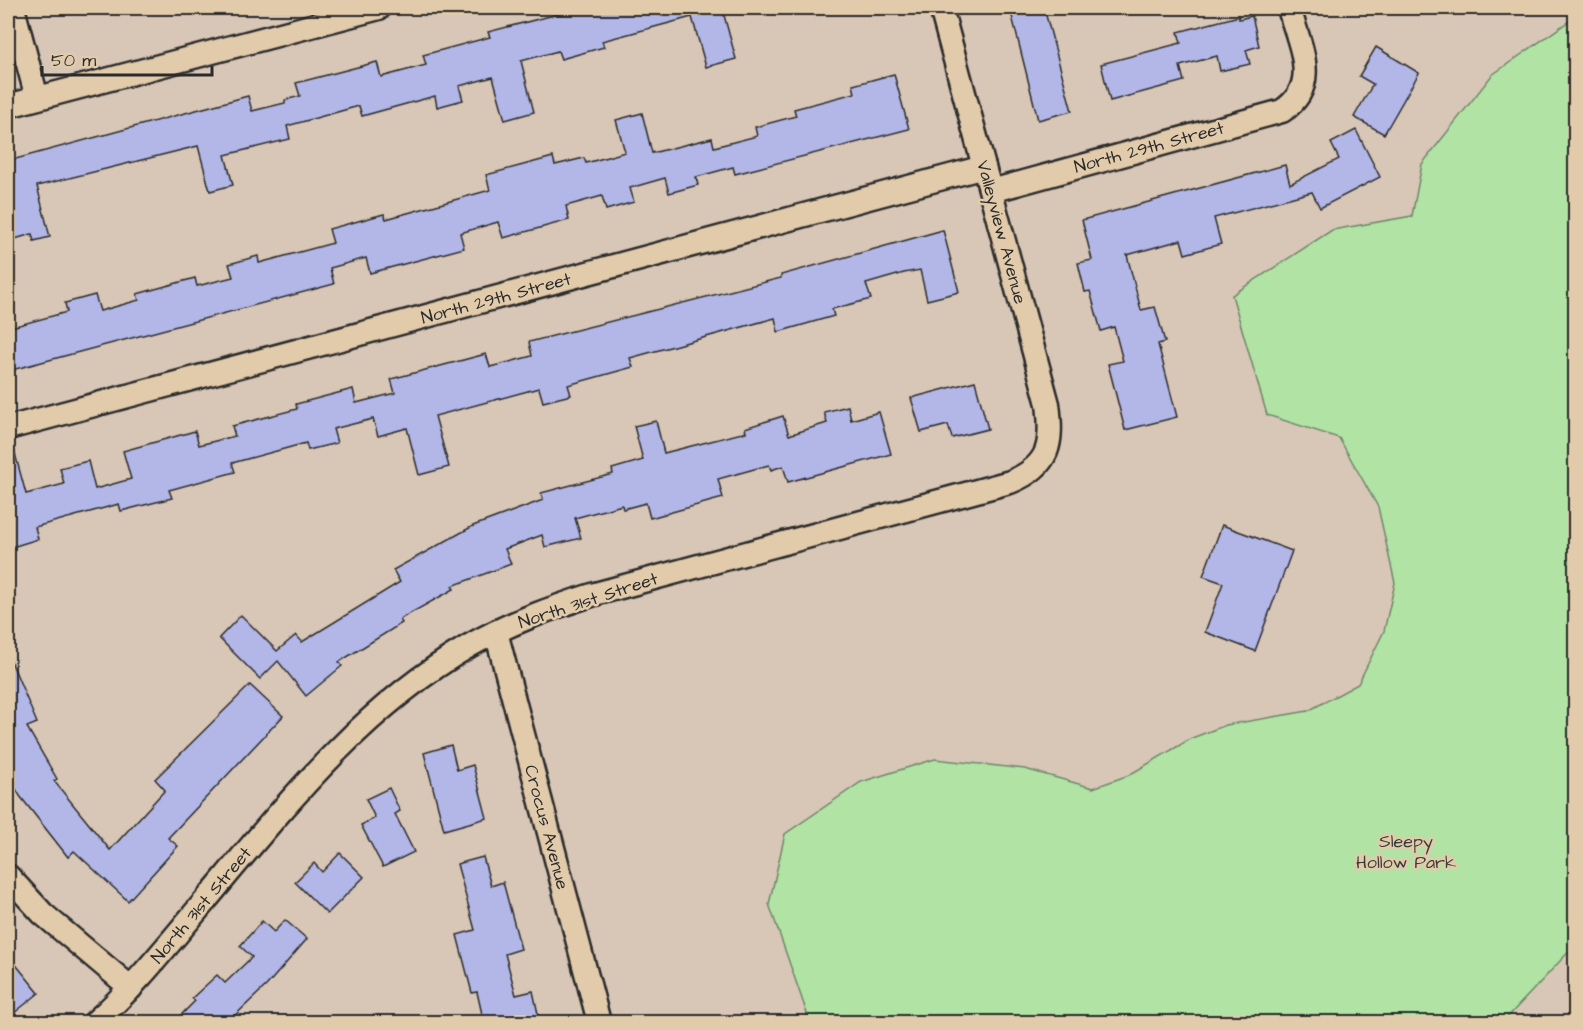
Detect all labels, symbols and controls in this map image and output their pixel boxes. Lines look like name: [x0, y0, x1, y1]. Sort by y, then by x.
scale bar: [42, 39, 212, 77]
text: 50 m: [51, 48, 96, 73]
street label: North 29th Street: [1071, 115, 1228, 180]
street label: Valleyview Avenue: [969, 158, 1033, 307]
street label: North 29th Street: [418, 266, 575, 331]
street label: North 31st Street: [515, 566, 662, 635]
street label: Crocus Avenue: [518, 762, 575, 892]
park label: Sleepy Hollow Park: [1356, 829, 1456, 875]
street label: North 31st Street: [145, 841, 258, 969]

